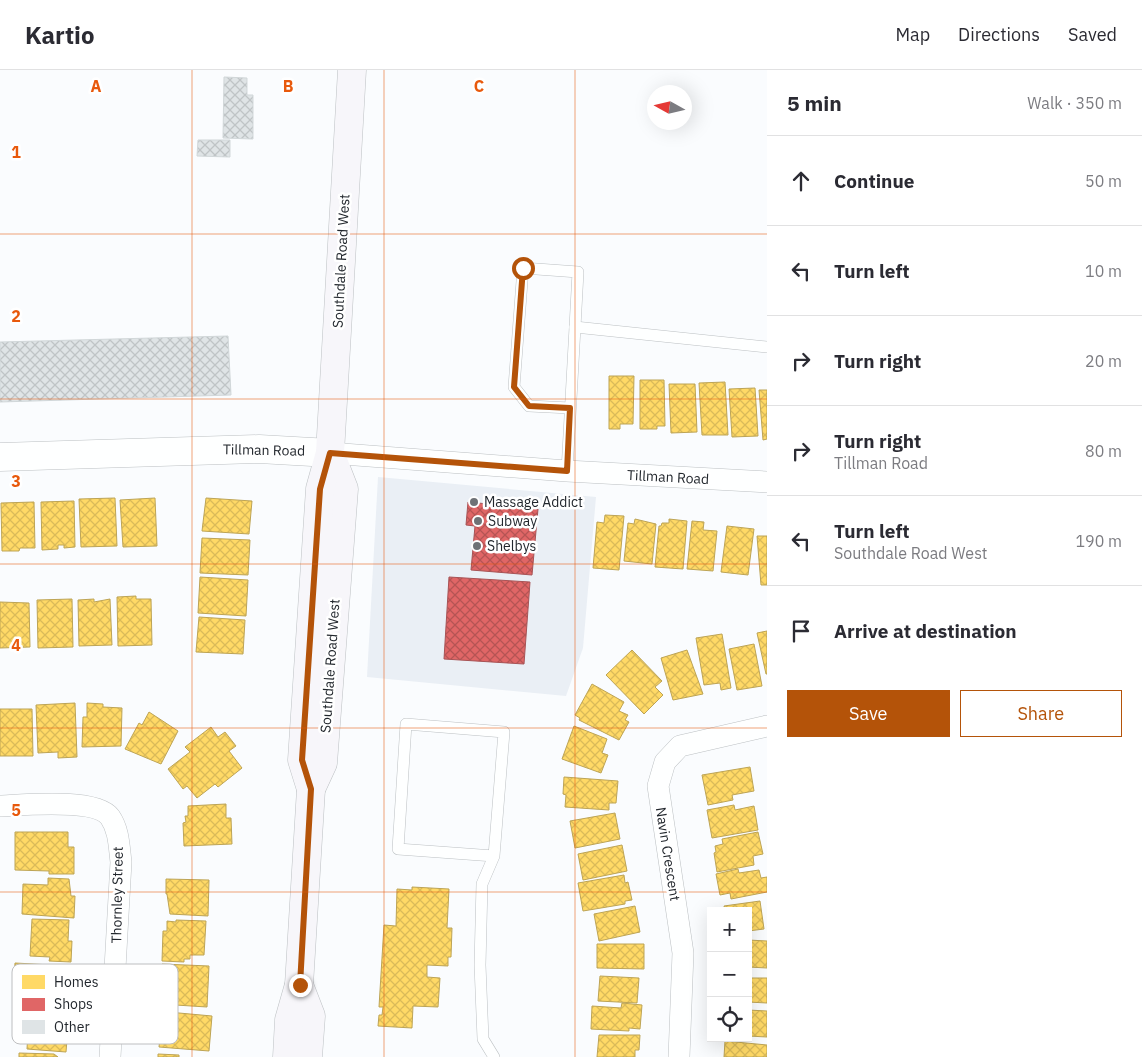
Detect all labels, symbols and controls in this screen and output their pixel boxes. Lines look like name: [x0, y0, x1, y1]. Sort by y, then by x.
text: Kartio: [25, 19, 95, 51]
text: Map: [895, 23, 930, 46]
text: Directions: [958, 23, 1040, 46]
text: Saved: [1068, 23, 1117, 46]
text: A: [91, 76, 102, 96]
text: B: [283, 76, 294, 96]
text: C: [474, 76, 484, 96]
north arrow: [647, 85, 692, 130]
text: 5 min: [787, 89, 842, 117]
text: Walk · 350 m: [1027, 93, 1122, 113]
text: 1: [11, 142, 21, 162]
icon: ahead: [787, 167, 815, 195]
text: Continue: [834, 169, 914, 193]
text: 50 m: [1085, 171, 1122, 191]
street label: Southdale Road West: [328, 193, 354, 329]
route start: [512, 257, 535, 280]
icon: left: [787, 257, 815, 285]
text: Turn left: [834, 259, 910, 283]
text: 10 m: [1085, 261, 1122, 281]
text: 2: [11, 306, 21, 326]
icon: right: [787, 347, 815, 375]
text: Turn right: [834, 349, 921, 373]
text: 20 m: [1085, 351, 1122, 371]
text: Turn right: [834, 429, 921, 453]
icon: right: [787, 437, 815, 465]
street label: Tillman Road: [223, 440, 305, 460]
text: 80 m: [1085, 441, 1122, 461]
text: Tillman Road: [834, 453, 928, 473]
street label: Tillman Road: [626, 466, 710, 488]
text: 3: [11, 471, 21, 491]
place label: Massage Addict: [484, 493, 583, 511]
marker: Massage Addict: [468, 496, 480, 508]
place label: Subway: [488, 512, 537, 530]
marker: Subway: [472, 515, 484, 527]
text: Turn left: [834, 519, 910, 543]
icon: left: [787, 527, 815, 555]
text: 190 m: [1075, 531, 1122, 551]
place label: Shelbys: [487, 537, 537, 555]
marker: Shelbys: [471, 540, 483, 552]
text: Southdale Road West: [834, 543, 987, 563]
street label: Southdale Road West: [316, 598, 344, 734]
icon: arrive: [787, 617, 815, 645]
text: Arrive at destination: [834, 619, 1017, 643]
text: 4: [11, 635, 21, 655]
button: Save: [787, 690, 950, 737]
button: Share: [960, 690, 1122, 737]
text: 5: [11, 800, 21, 820]
street label: Navin Crescent: [652, 806, 684, 902]
street label: Thornley Street: [107, 846, 127, 944]
map controls: [707, 907, 752, 1042]
button: +: [707, 907, 752, 952]
button: −: [707, 952, 752, 997]
legend: [12, 964, 178, 1044]
text: Homes: [54, 973, 99, 991]
route end: [289, 974, 312, 997]
text: Shops: [54, 995, 93, 1013]
button: locate: [707, 997, 752, 1042]
text: Other: [54, 1018, 90, 1036]

